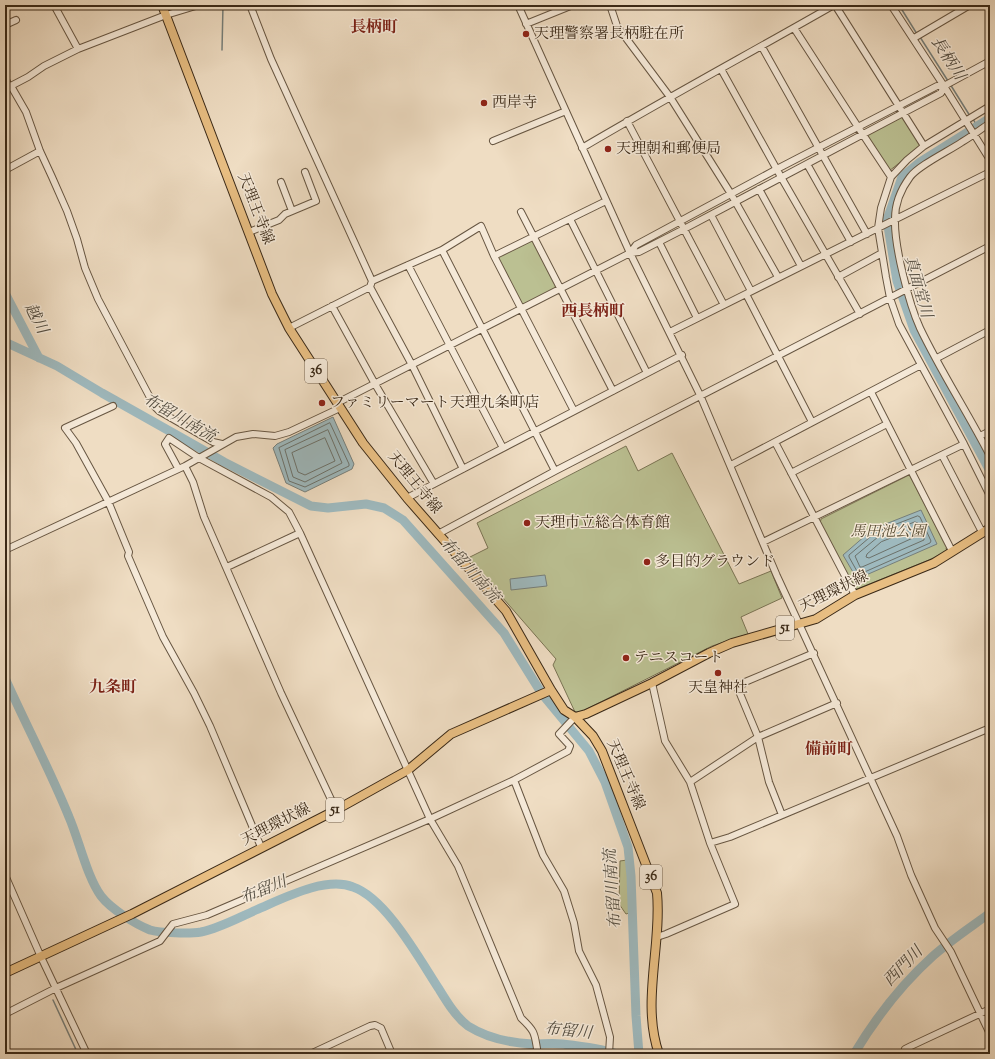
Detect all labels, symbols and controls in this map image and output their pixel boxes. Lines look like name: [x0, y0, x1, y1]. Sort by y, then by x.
district label: 長柄町: [350, 17, 398, 40]
place label: 天理警察署長柄駐在所: [534, 24, 684, 45]
marker: 天理警察署長柄駐在所: [521, 29, 531, 39]
water label: 長柄川: [924, 33, 971, 87]
place label: 西岸寺: [492, 93, 537, 114]
marker: 西岸寺: [479, 98, 489, 108]
place label: 天理朝和郵便局: [616, 139, 721, 160]
marker: 天理朝和郵便局: [603, 144, 613, 154]
street label: 天理王寺線: [232, 170, 278, 248]
water label: 真面堂川: [897, 253, 937, 323]
water label: 越川: [17, 300, 53, 340]
district label: 西長柄町: [561, 301, 625, 324]
road number: 36: [305, 359, 327, 383]
water label: 布留川南流: [139, 389, 222, 450]
place label: ファミリーマート天理九条町店: [330, 393, 540, 414]
marker: ファミリーマート天理九条町店: [317, 398, 327, 408]
street label: 天理王寺線: [382, 447, 446, 519]
place label: 天理市立総合体育館: [535, 513, 670, 534]
marker: 天理市立総合体育館: [522, 518, 532, 528]
park label: 馬田池公園: [850, 522, 928, 543]
water label: 布留川南流: [434, 534, 506, 611]
place label: 多目的グラウンド: [655, 552, 775, 573]
marker: 多目的グラウンド: [642, 557, 652, 567]
street label: 天理環状線: [796, 566, 872, 618]
road number: 51: [776, 616, 794, 640]
place label: テニスコート: [634, 648, 723, 669]
marker: テニスコート: [621, 653, 631, 663]
marker: 天皇神社: [713, 668, 723, 678]
district label: 九条町: [89, 677, 137, 700]
place label: 天皇神社: [688, 678, 748, 699]
street label: 天理王寺線: [601, 736, 649, 814]
district label: 備前町: [805, 739, 853, 762]
road number: 51: [326, 798, 344, 822]
street label: 天理環状線: [238, 799, 314, 851]
water label: 布留川南流: [600, 845, 628, 930]
road number: 36: [640, 865, 662, 889]
water label: 布留川: [237, 871, 292, 911]
water label: 西門川: [879, 940, 930, 992]
water label: 布留川: [543, 1018, 595, 1046]

